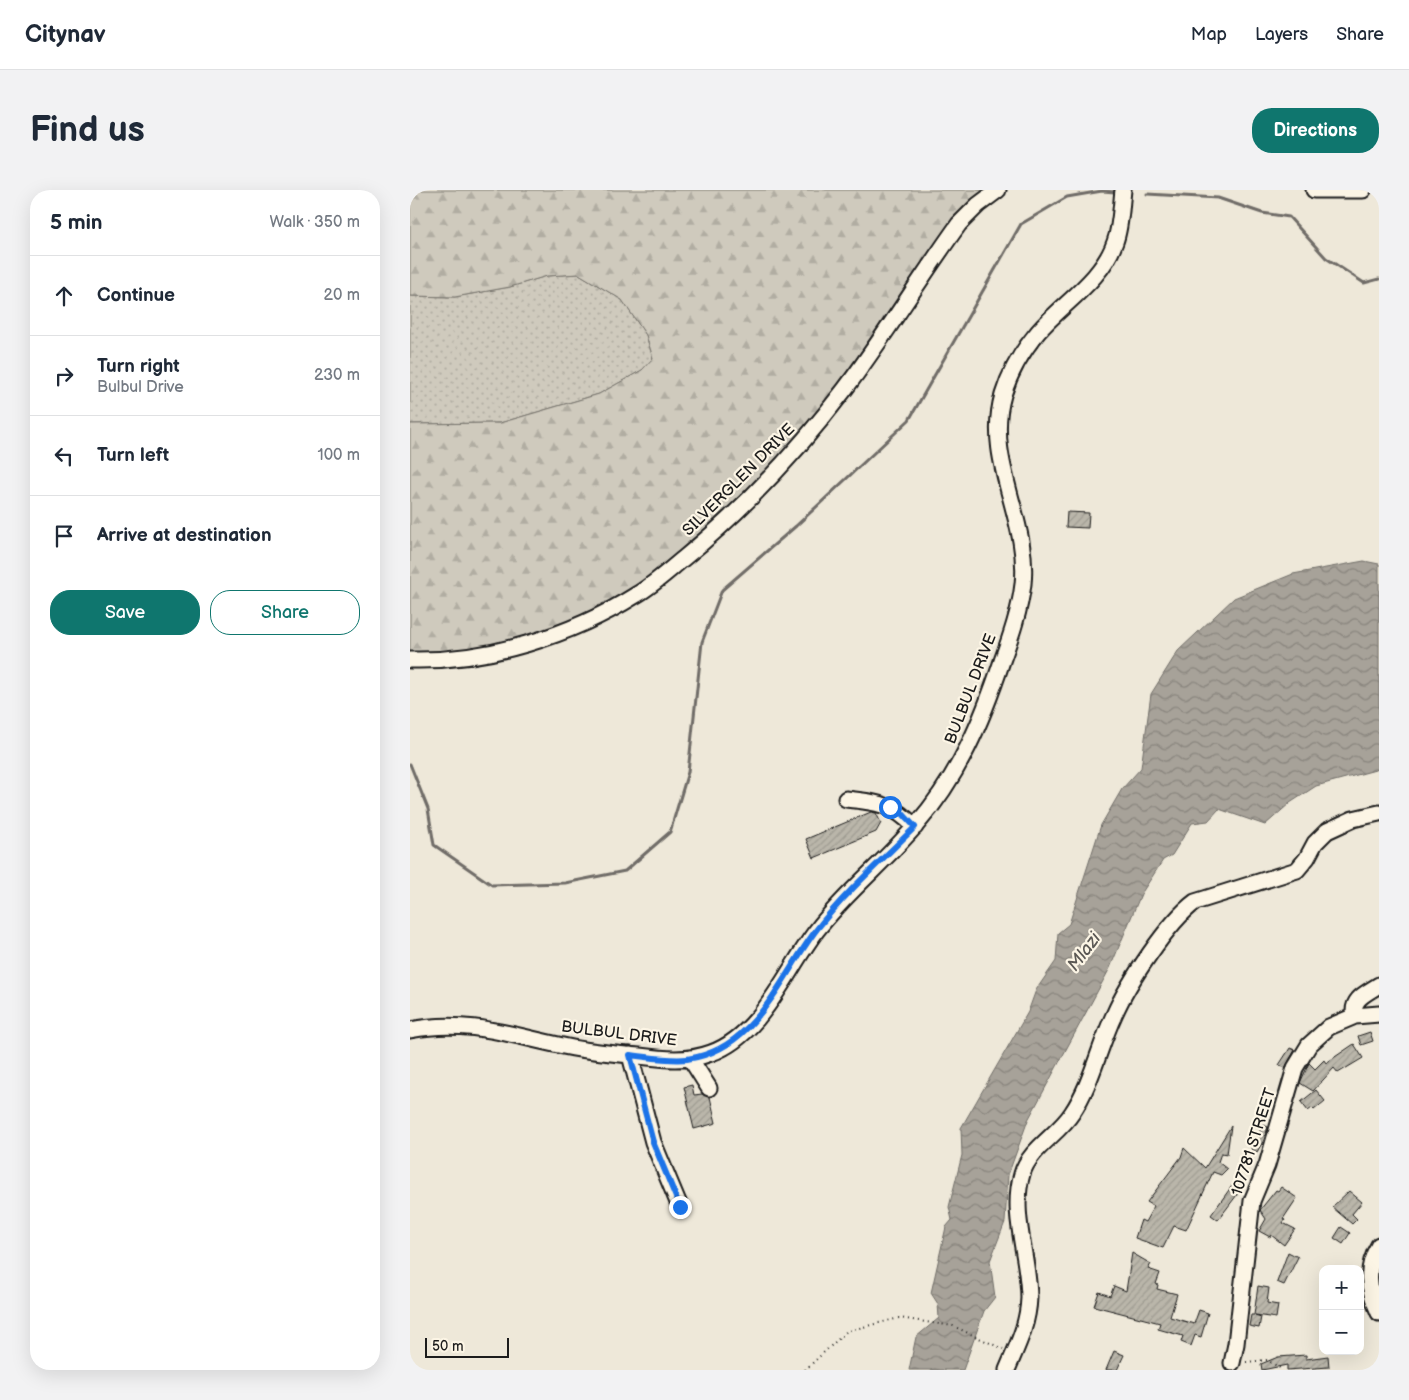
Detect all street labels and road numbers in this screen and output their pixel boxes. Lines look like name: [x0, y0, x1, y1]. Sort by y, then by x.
street label: SILVERGLEN DRIVE: [679, 420, 799, 540]
street label: BULBUL DRIVE: [941, 631, 1001, 747]
street label: BULBUL DRIVE: [560, 1017, 678, 1051]
street label: 107781 STREET: [1228, 1085, 1280, 1198]

